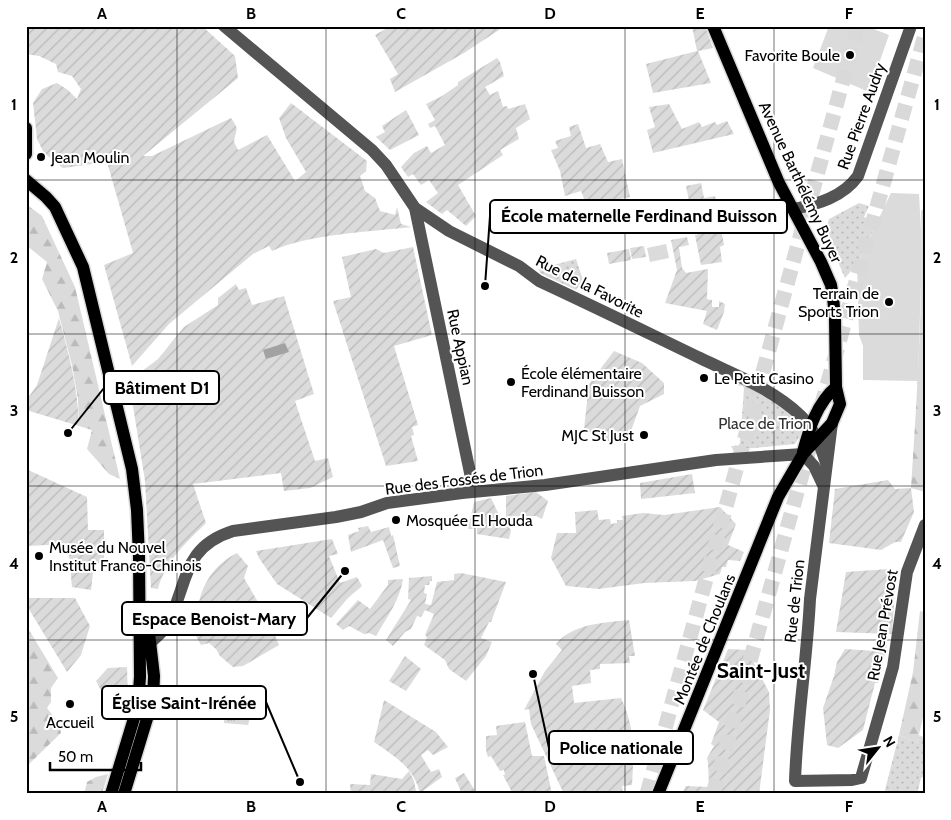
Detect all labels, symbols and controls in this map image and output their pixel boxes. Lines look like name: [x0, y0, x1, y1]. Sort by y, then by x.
text: A: [97, 4, 107, 23]
text: B: [246, 4, 256, 23]
text: C: [396, 4, 406, 23]
text: D: [544, 4, 556, 23]
text: E: [695, 4, 705, 23]
text: F: [845, 4, 854, 23]
place label: Favorite Boule: [744, 46, 840, 65]
marker: Favorite Boule: [844, 49, 856, 61]
street label: Rue Pierre Audry: [833, 60, 890, 172]
text: 1: [11, 95, 17, 114]
text: 1: [934, 95, 940, 114]
street label: Avenue Barthélémy Buyer: [755, 99, 847, 267]
place label: Jean Moulin: [50, 148, 129, 167]
marker: Jean Moulin: [35, 151, 47, 163]
callout: École maternelle Ferdinand Buisson: [490, 200, 787, 233]
text: École maternelle Ferdinand Buisson: [501, 205, 777, 227]
text: 2: [10, 248, 18, 267]
text: 2: [933, 248, 941, 267]
street label: Rue de la Favorite: [533, 251, 647, 322]
place label: Terrain de Sports Trion: [798, 284, 879, 321]
marker: Terrain de Sports Trion: [883, 296, 895, 308]
street label: Rue Appian: [443, 307, 478, 387]
place label: École élémentaire Ferdinand Buisson: [521, 364, 644, 401]
place label: Le Petit Casino: [714, 369, 814, 388]
callout: Bâtiment D1: [104, 371, 219, 404]
marker: Le Petit Casino: [698, 372, 710, 384]
marker: École élémentaire Ferdinand Buisson: [505, 376, 517, 388]
text: Bâtiment D1: [114, 377, 210, 399]
text: 3: [10, 401, 18, 420]
text: 3: [933, 401, 941, 420]
park label: Place de Trion: [718, 414, 812, 433]
place label: MJC St Just: [561, 426, 635, 445]
marker: MJC St Just: [638, 429, 650, 441]
street label: Rue des Fossés de Trion: [384, 460, 544, 499]
place label: Mosquée El Houda: [406, 511, 533, 530]
marker: Mosquée El Houda: [390, 514, 402, 526]
place label: Musée du Nouvel Institut Franco-Chinois: [49, 538, 202, 575]
marker: Musée du Nouvel Institut Franco-Chinois: [33, 550, 45, 562]
text: 4: [9, 554, 19, 573]
text: 4: [932, 554, 942, 573]
street label: Rue de Trion: [781, 558, 808, 644]
street label: Rue Jean Prévost: [863, 567, 902, 682]
street label: Montée de Choulans: [670, 571, 739, 707]
callout: Espace Benoist-Mary: [122, 602, 307, 635]
text: Espace Benoist-Mary: [132, 608, 297, 630]
district label: Saint-Just: [717, 658, 805, 683]
callout: Église Saint-Irénée: [102, 686, 266, 719]
text: Église Saint-Irénée: [112, 692, 256, 714]
marker: Accueil: [64, 698, 76, 710]
text: 5: [10, 707, 18, 726]
text: 5: [933, 707, 941, 726]
place label: Accueil: [46, 713, 94, 732]
north arrow: [854, 722, 904, 772]
callout: Police nationale: [549, 731, 693, 764]
text: N: [879, 733, 900, 750]
text: Police nationale: [559, 737, 683, 759]
scale bar: [50, 740, 141, 772]
text: 50 m: [58, 748, 93, 766]
text: A: [97, 797, 107, 816]
text: B: [246, 797, 256, 816]
text: C: [396, 797, 406, 816]
text: D: [544, 797, 556, 816]
text: E: [695, 797, 705, 816]
text: F: [845, 797, 854, 816]

